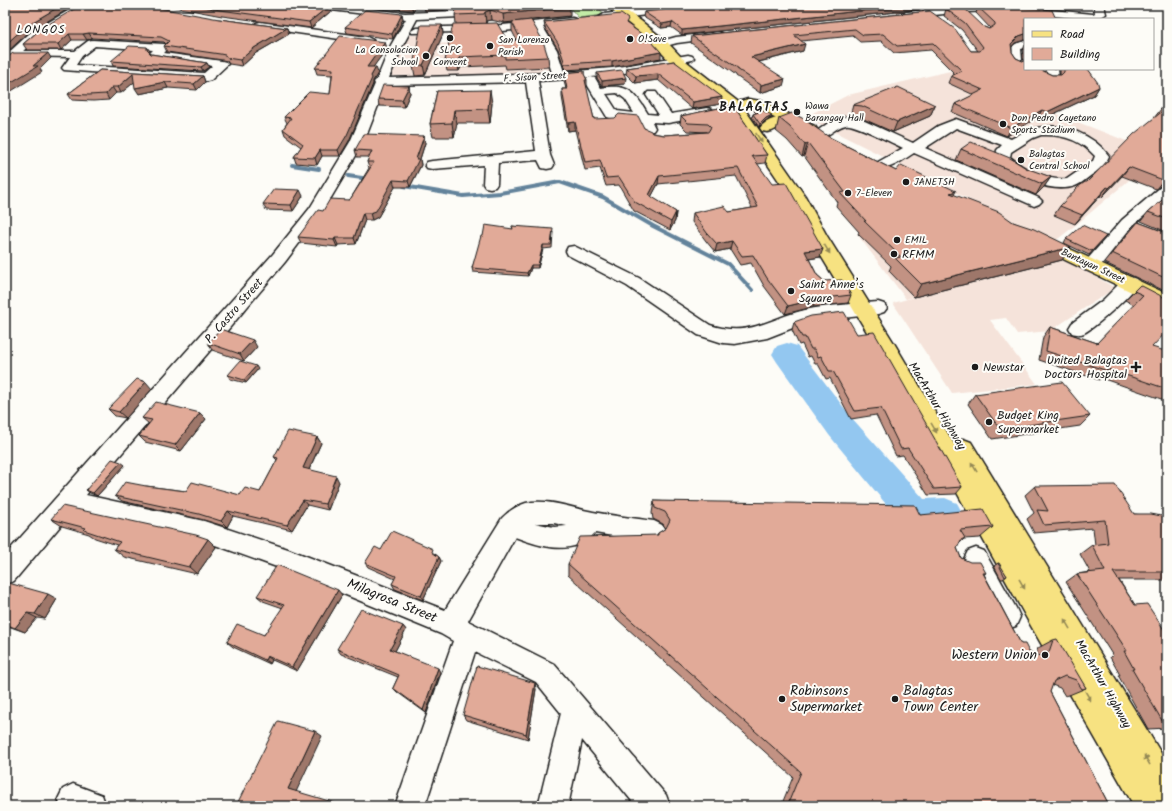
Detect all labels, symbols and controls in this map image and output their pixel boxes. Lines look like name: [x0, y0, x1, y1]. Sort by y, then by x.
legend: [1024, 18, 1154, 70]
district label: LONGOS: [16, 20, 66, 39]
text: Road: [1060, 25, 1085, 44]
place label: O!Save: [638, 31, 667, 47]
place label: San Lorenzo Parish: [498, 32, 550, 60]
marker: SLPC Convent: [445, 33, 455, 43]
marker: O!Save: [625, 34, 635, 44]
marker: San Lorenzo Parish: [485, 41, 495, 51]
place label: La Consolacion School: [355, 42, 419, 70]
place label: SLPC Convent: [433, 42, 467, 70]
text: Building: [1060, 45, 1100, 64]
marker: La Consolacion School: [421, 51, 431, 61]
street label: F. Sison Street: [503, 67, 567, 87]
district label: BALAGTAS: [719, 97, 789, 118]
place label: Wawa Barangay Hall: [805, 98, 864, 126]
marker: Wawa Barangay Hall: [792, 107, 802, 117]
place label: Don Pedro Cayetano Sports Stadium: [1011, 110, 1097, 138]
marker: Don Pedro Cayetano Sports Stadium: [998, 119, 1008, 129]
one-way arrow: [755, 133, 763, 144]
place label: Balagtas Central School: [1029, 146, 1090, 174]
marker: Balagtas Central School: [1016, 155, 1026, 165]
place label: JANETSH: [914, 174, 955, 190]
marker: JANETSH: [901, 177, 911, 187]
place label: 7-Eleven: [856, 185, 892, 201]
marker: 7-Eleven: [843, 188, 853, 198]
place label: EMIL: [905, 232, 927, 248]
marker: EMIL: [892, 235, 902, 245]
one-way arrow: [823, 243, 830, 255]
street label: Bantayan Street: [1058, 244, 1128, 288]
place label: RFMM: [902, 245, 935, 264]
marker: RFMM: [889, 249, 899, 259]
street label: P. Castro Street: [200, 274, 268, 348]
place label: Saint Anne’s Square: [799, 275, 864, 308]
marker: Saint Anne’s Square: [786, 286, 796, 296]
place label: United Balagtas Doctors Hospital: [1044, 351, 1127, 384]
street label: MacArthur Highway: [903, 358, 971, 454]
place label: Newstar: [983, 358, 1025, 377]
marker: United Balagtas Doctors Hospital: [1130, 361, 1142, 373]
marker: Newstar: [970, 362, 980, 372]
place label: Budget King Supermarket: [997, 406, 1059, 439]
marker: Budget King Supermarket: [984, 417, 994, 427]
one-way arrow: [930, 422, 937, 434]
one-way arrow: [970, 461, 977, 473]
street label: Milagrosa Street: [344, 573, 441, 629]
one-way arrow: [1019, 578, 1026, 590]
one-way arrow: [1064, 618, 1071, 630]
street label: MacArthur Highway: [1070, 636, 1136, 732]
place label: Western Union: [951, 644, 1037, 666]
marker: Western Union: [1040, 650, 1050, 660]
place label: Robinsons Supermarket: [790, 680, 863, 718]
place label: Balagtas Town Center: [903, 680, 979, 718]
one-way arrow: [1084, 690, 1091, 702]
marker: Robinsons Supermarket: [777, 694, 787, 704]
marker: Balagtas Town Center: [890, 694, 900, 704]
one-way arrow: [1144, 754, 1151, 766]

